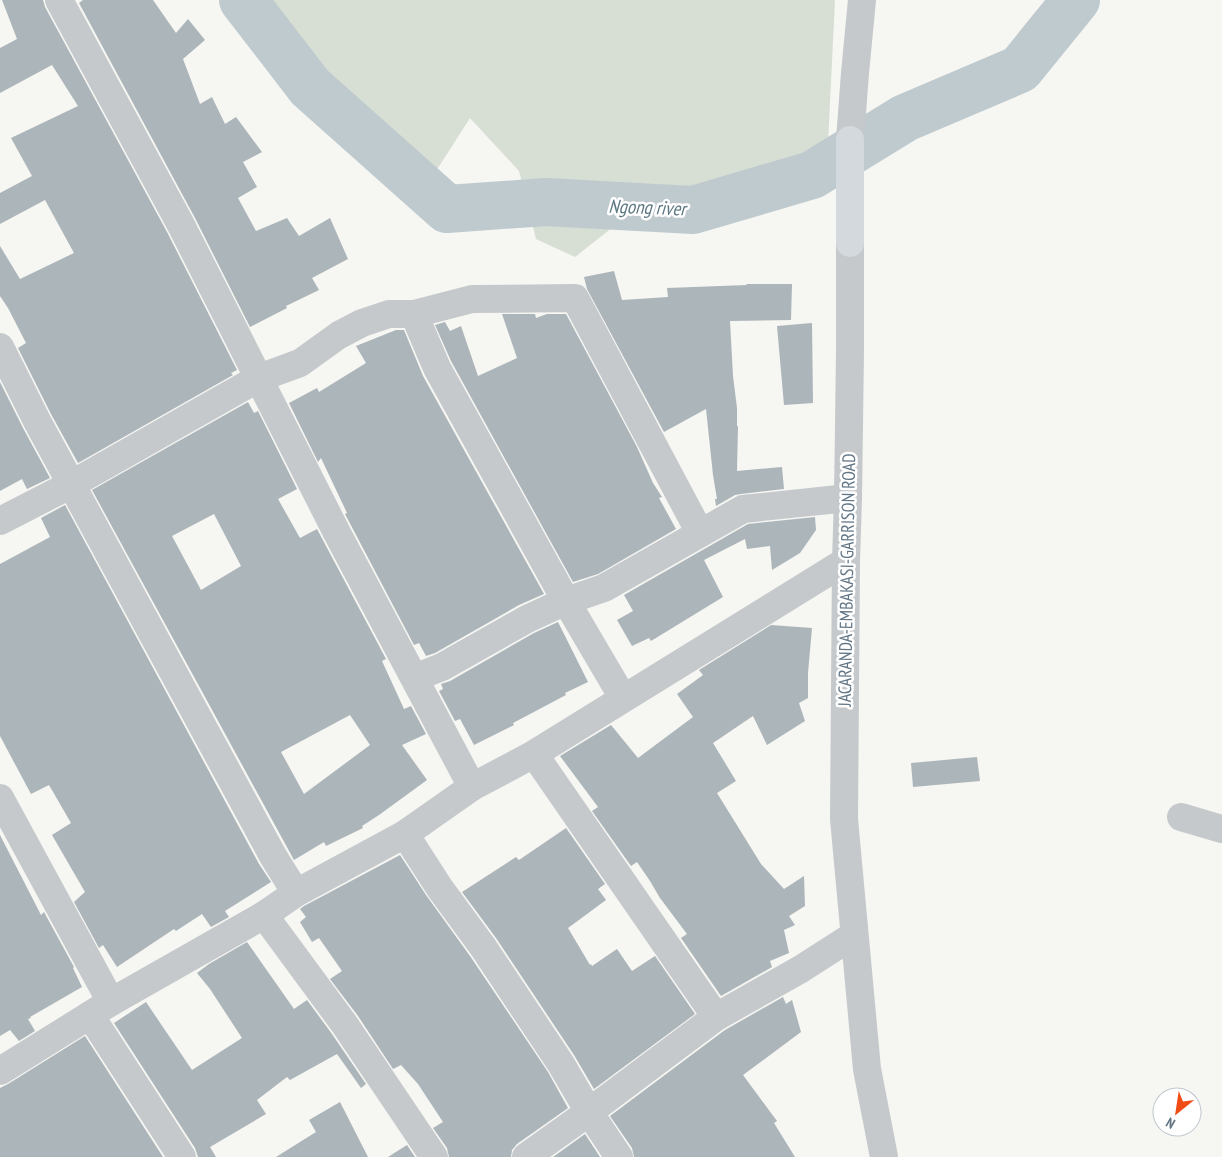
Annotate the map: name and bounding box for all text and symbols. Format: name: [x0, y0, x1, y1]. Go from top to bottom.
water label: Ngong river: [608, 194, 689, 220]
street label: JACARANDA-EMBAKASI-GARRISON ROAD: [833, 453, 860, 708]
north arrow: [1152, 1087, 1202, 1137]
text: N: [1163, 1114, 1178, 1133]

